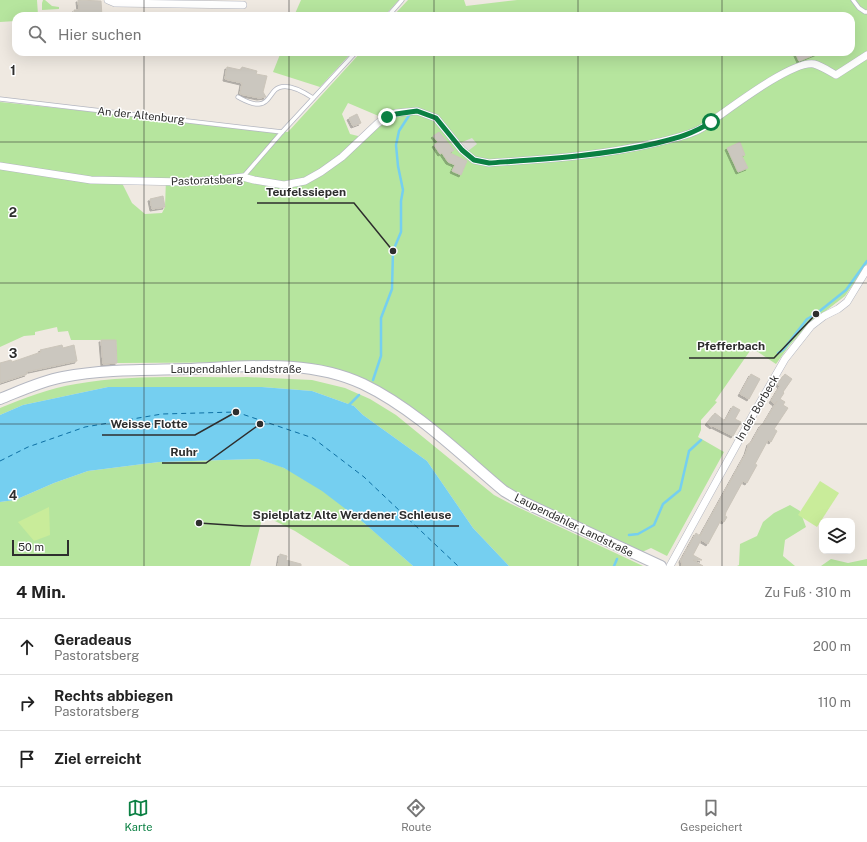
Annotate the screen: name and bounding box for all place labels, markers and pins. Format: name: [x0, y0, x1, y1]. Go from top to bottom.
callout: Teufelssiepen: [257, 179, 354, 203]
callout: Pfefferbach: [689, 334, 774, 358]
callout: Weisse Flotte: [102, 411, 195, 435]
callout: Ruhr: [162, 439, 206, 463]
callout: Spielplatz Alte Werdener Schleuse: [244, 502, 459, 526]

